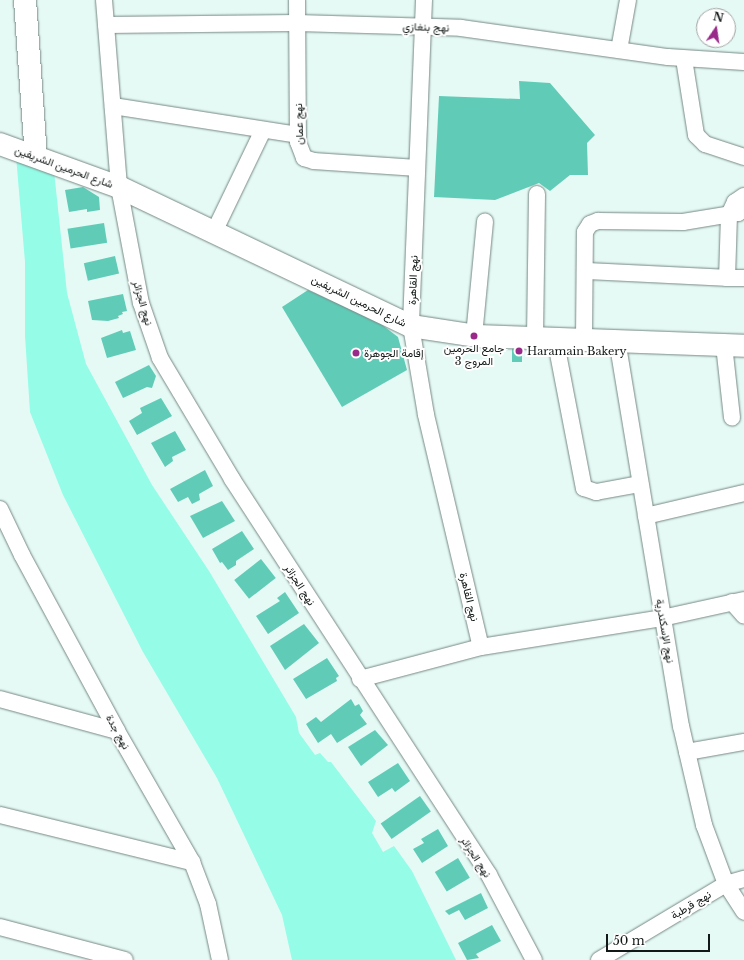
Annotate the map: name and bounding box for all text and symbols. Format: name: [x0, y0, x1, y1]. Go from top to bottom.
north arrow: [696, 8, 736, 48]
text: N: [712, 9, 725, 25]
street label: نهج بنغازي: [402, 20, 450, 34]
street label: نهج عمان: [292, 103, 306, 145]
street label: شارع الحرمين الشريفين: [13, 143, 115, 191]
street label: نهج القاهرة: [406, 255, 420, 305]
street label: شارع الحرمين الشريفين: [310, 272, 408, 330]
street label: نهج الجزائر: [130, 279, 156, 327]
marker: جامع الحرمين المروج 3: [469, 331, 479, 341]
place label: جامع الحرمين المروج 3: [444, 342, 504, 368]
place label: Haramain Bakery: [527, 344, 626, 358]
place label: إقامة الجوهرة: [364, 346, 423, 360]
marker: Haramain Bakery: [514, 346, 524, 356]
marker: إقامة الجوهرة: [351, 348, 361, 358]
street label: نهج الجزائر: [282, 562, 318, 608]
street label: نهج القاهرة: [457, 571, 481, 623]
street label: نهج الإسكندرية: [653, 598, 677, 664]
street label: نهج جدة: [103, 712, 133, 752]
street label: نهج الجزائر: [458, 834, 494, 880]
street label: نهج قرطبة: [669, 888, 713, 922]
scale bar: [608, 926, 712, 952]
text: 50 m: [613, 933, 645, 948]

